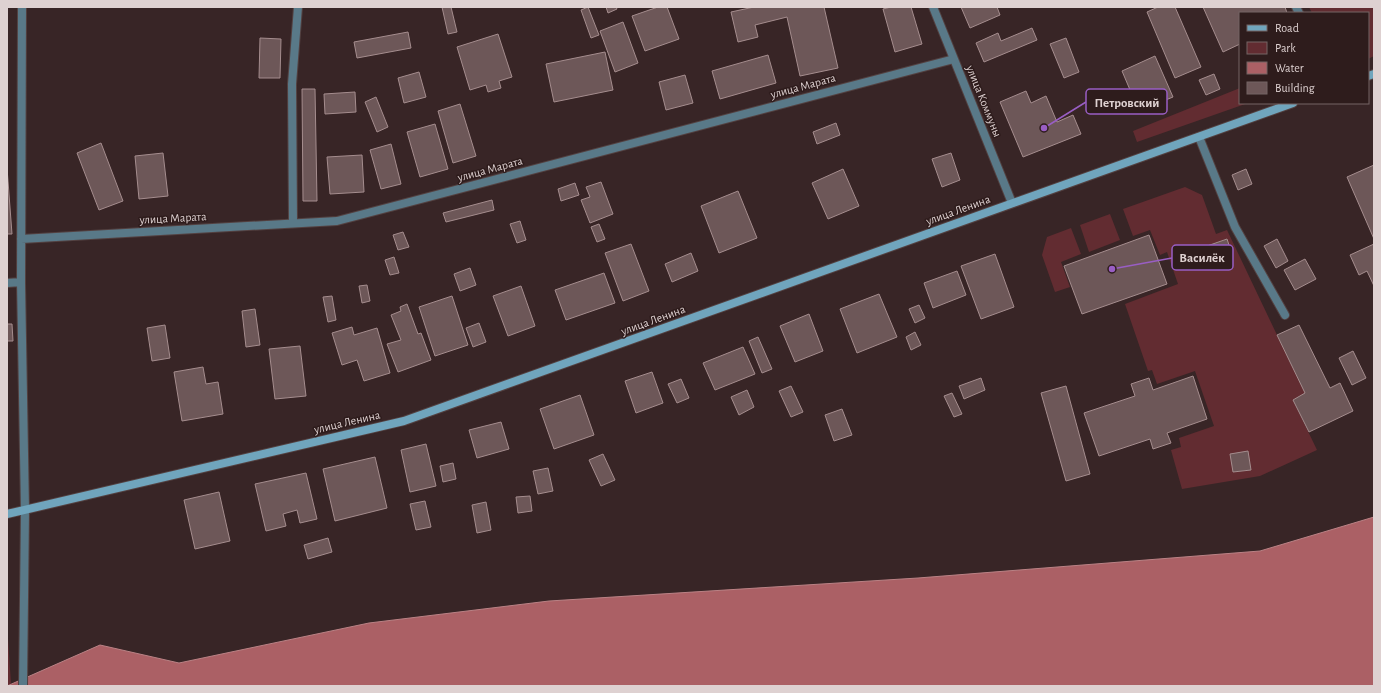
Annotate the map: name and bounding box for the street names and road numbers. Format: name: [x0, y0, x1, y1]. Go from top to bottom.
street label: улица Коммуны: [963, 62, 1004, 139]
street label: улица Марата: [768, 71, 838, 102]
street label: улица Марата: [455, 154, 525, 185]
street label: улица Ленина: [923, 193, 993, 228]
street label: улица Марата: [138, 210, 207, 227]
street label: улица Ленина: [618, 303, 688, 338]
street label: улица Ленина: [312, 408, 382, 437]

